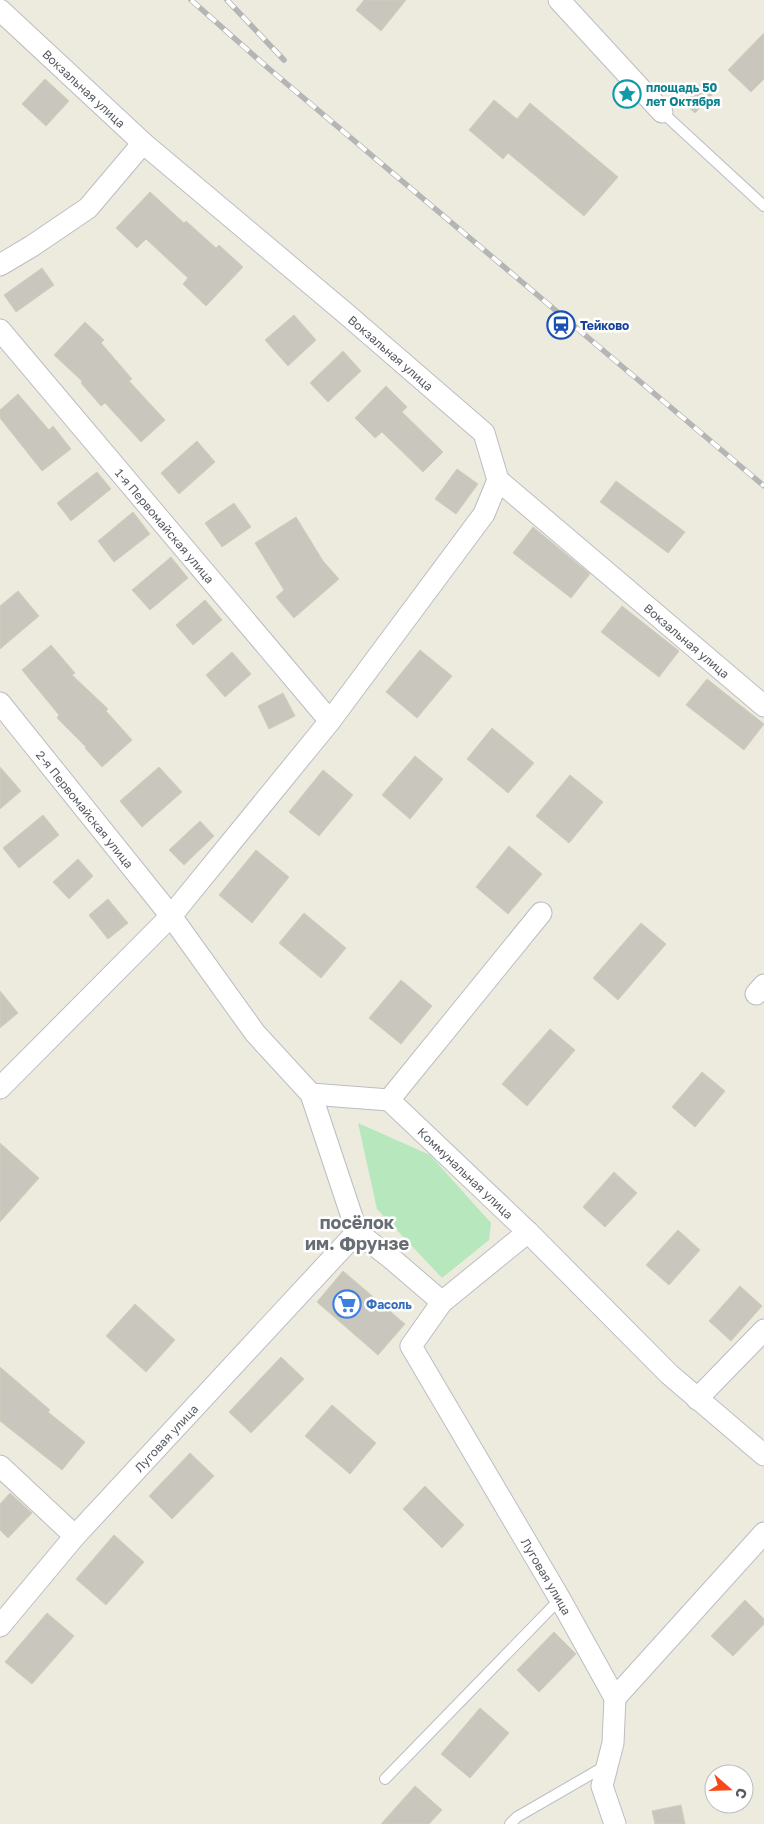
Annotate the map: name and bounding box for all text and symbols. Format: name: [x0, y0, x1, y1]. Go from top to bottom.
street label: Вокзальная улица: [40, 46, 129, 130]
place icon: площадь 50 лет Октября: [612, 79, 642, 109]
place label: площадь 50 лет Октября: [646, 80, 720, 109]
station icon: Тейково: [546, 310, 576, 340]
street label: Вокзальная улица: [345, 312, 437, 393]
place label: Тейково: [580, 318, 629, 333]
street label: 1-я Первомайская улица: [112, 465, 218, 586]
street label: Вокзальная улица: [641, 600, 733, 681]
street label: 2-я Первомайская улица: [33, 747, 137, 871]
street label: Коммунальная улица: [415, 1124, 517, 1222]
district label: посёлок им. Фрунзе: [305, 1211, 409, 1254]
supermarket icon: Фасоль: [332, 1289, 362, 1319]
place label: Фасоль: [366, 1297, 412, 1312]
street label: Луговая улица: [131, 1401, 201, 1475]
street label: Луговая улица: [518, 1535, 575, 1617]
north arrow: [704, 1764, 754, 1814]
text: С: [732, 1786, 751, 1801]

